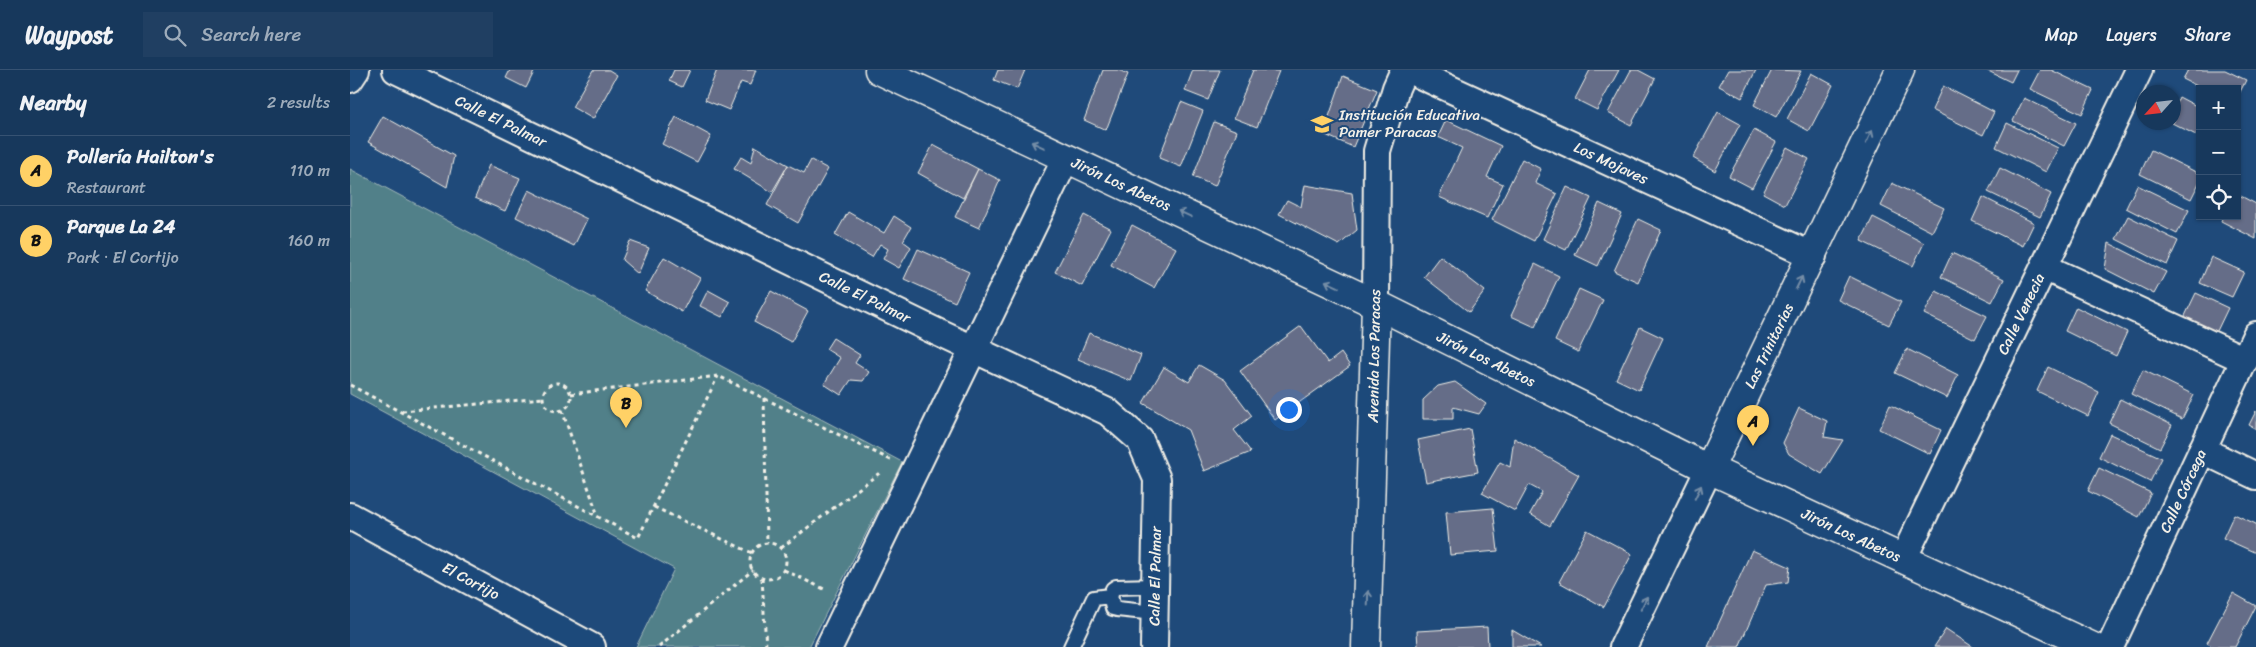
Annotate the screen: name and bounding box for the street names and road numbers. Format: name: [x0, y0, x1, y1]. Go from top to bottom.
street label: Calle El Palmar: [451, 87, 552, 155]
street label: Los Mojaves: [1569, 134, 1653, 192]
street label: Jirón Los Abetos: [1066, 149, 1176, 219]
street label: Calle El Palmar: [815, 263, 916, 331]
street label: Calle Venecia: [1990, 268, 2052, 359]
street label: Avenida Los Paracas: [1360, 289, 1388, 424]
street label: Las Trinitarias: [1737, 298, 1801, 393]
street label: Jirón Los Abetos: [1431, 323, 1541, 395]
street label: Calle Córcega: [2152, 444, 2214, 537]
street label: Jirón Los Abetos: [1796, 500, 1906, 570]
street label: Calle El Palmar: [1141, 525, 1169, 626]
street label: El Cortijo: [437, 555, 505, 607]

